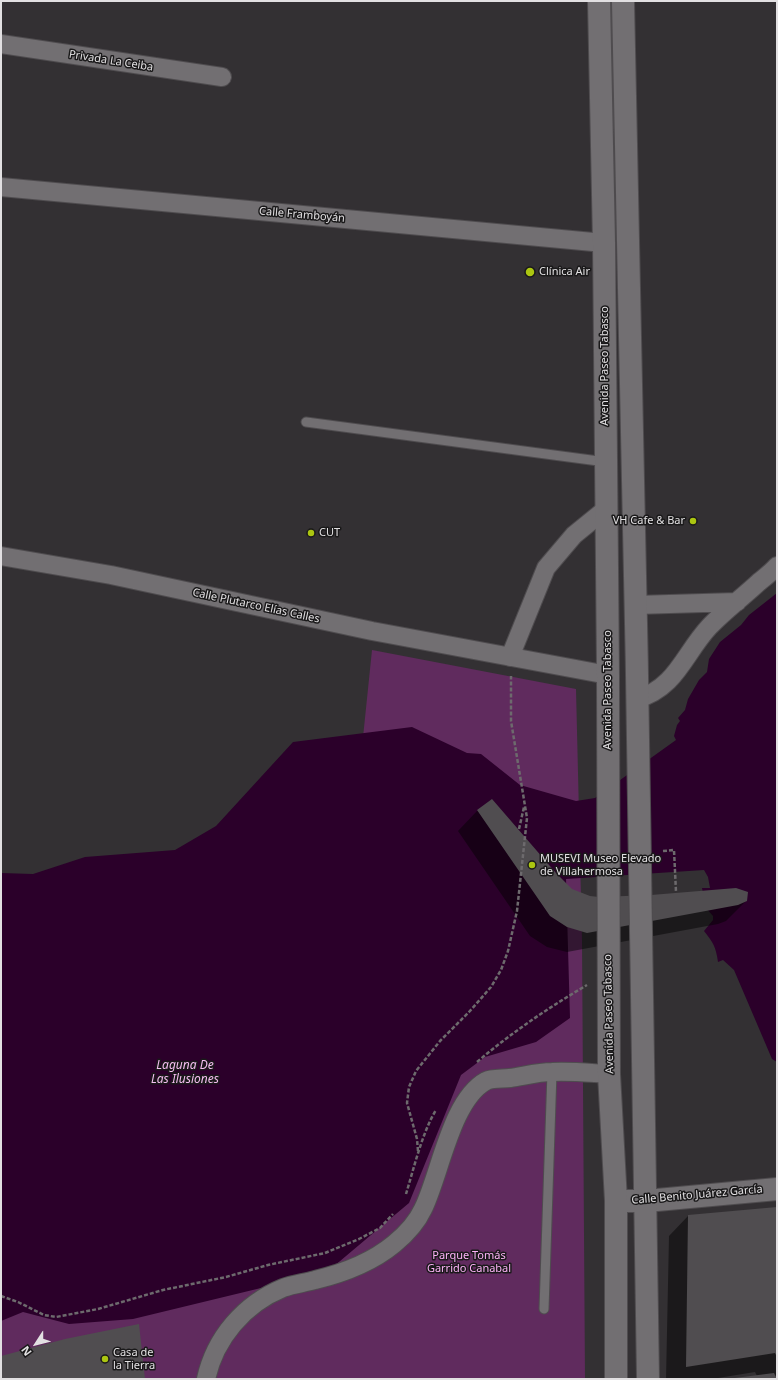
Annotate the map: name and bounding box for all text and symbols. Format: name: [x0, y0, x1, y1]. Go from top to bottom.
street label: Privada La Ceiba: [68, 48, 154, 74]
street label: Calle Framboyán: [259, 205, 345, 225]
place label: Clínica Air: [539, 265, 590, 279]
marker: Clínica Air: [524, 266, 536, 278]
street label: Avenida Paseo Tabasco: [598, 306, 612, 426]
place label: VH Cafe & Bar: [613, 514, 685, 528]
marker: VH Cafe & Bar: [688, 516, 698, 526]
place label: CUT: [319, 526, 340, 540]
marker: CUT: [306, 528, 316, 538]
street label: Calle Plutarco Elías Calles: [191, 586, 321, 626]
street label: Avenida Paseo Tabasco: [601, 630, 615, 750]
place label: MUSEVI Museo Elevado de Villahermosa: [540, 852, 661, 878]
marker: MUSEVI Museo Elevado de Villahermosa: [527, 860, 537, 870]
street label: Avenida Paseo Tabasco: [601, 954, 617, 1074]
water label: Laguna De Las Ilusiones: [151, 1059, 219, 1087]
street label: Calle Benito Juárez García: [631, 1183, 763, 1207]
park label: Parque Tomás Garrido Canabal: [427, 1249, 511, 1275]
north arrow: [16, 1324, 56, 1364]
text: N: [17, 1343, 35, 1359]
place label: Casa de la Tierra: [113, 1346, 155, 1372]
marker: Casa de la Tierra: [100, 1354, 110, 1364]

